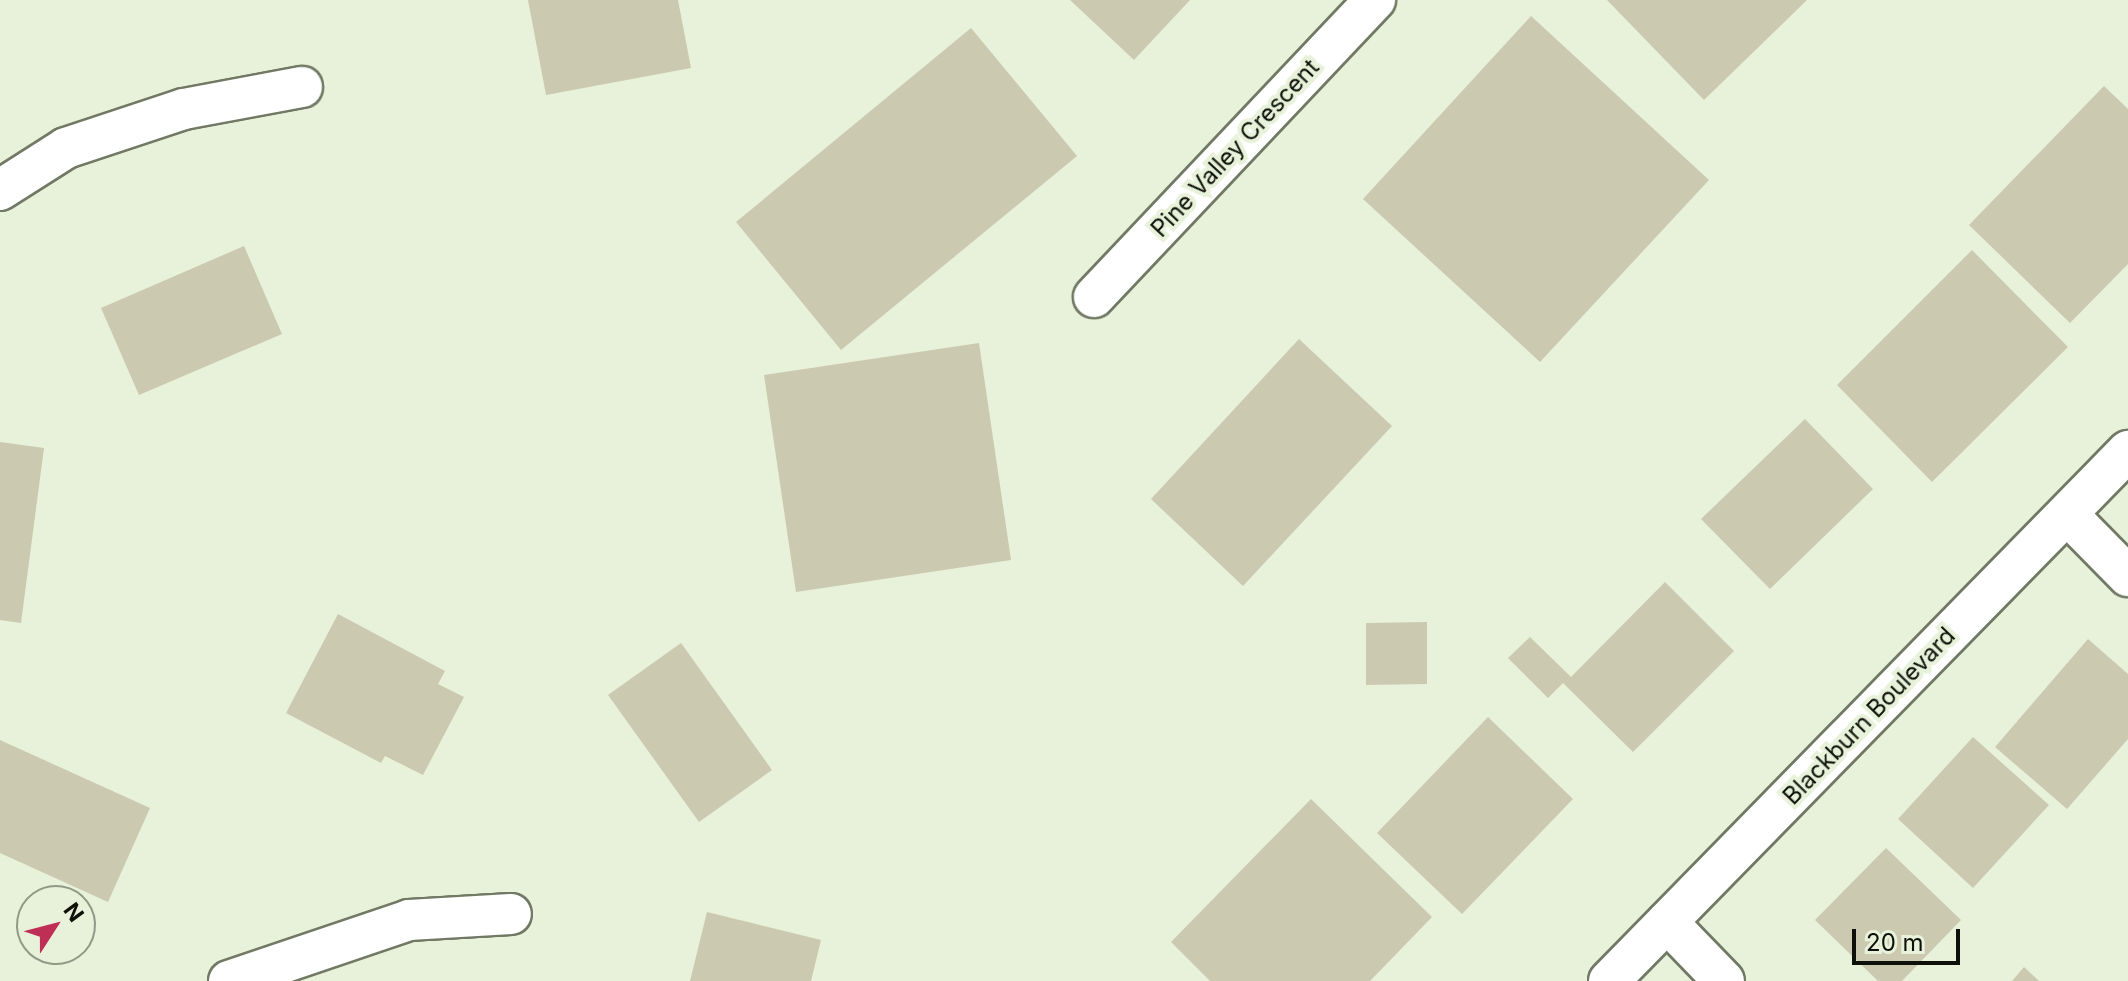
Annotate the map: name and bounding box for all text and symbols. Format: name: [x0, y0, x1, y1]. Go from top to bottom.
street label: Pine Valley Crescent: [1145, 53, 1325, 243]
street label: Blackburn Boulevard: [1777, 622, 1961, 810]
north arrow: [16, 885, 96, 965]
text: N: [58, 898, 89, 926]
scale bar: [1856, 913, 1964, 963]
text: 20 m: [1866, 928, 1924, 957]

